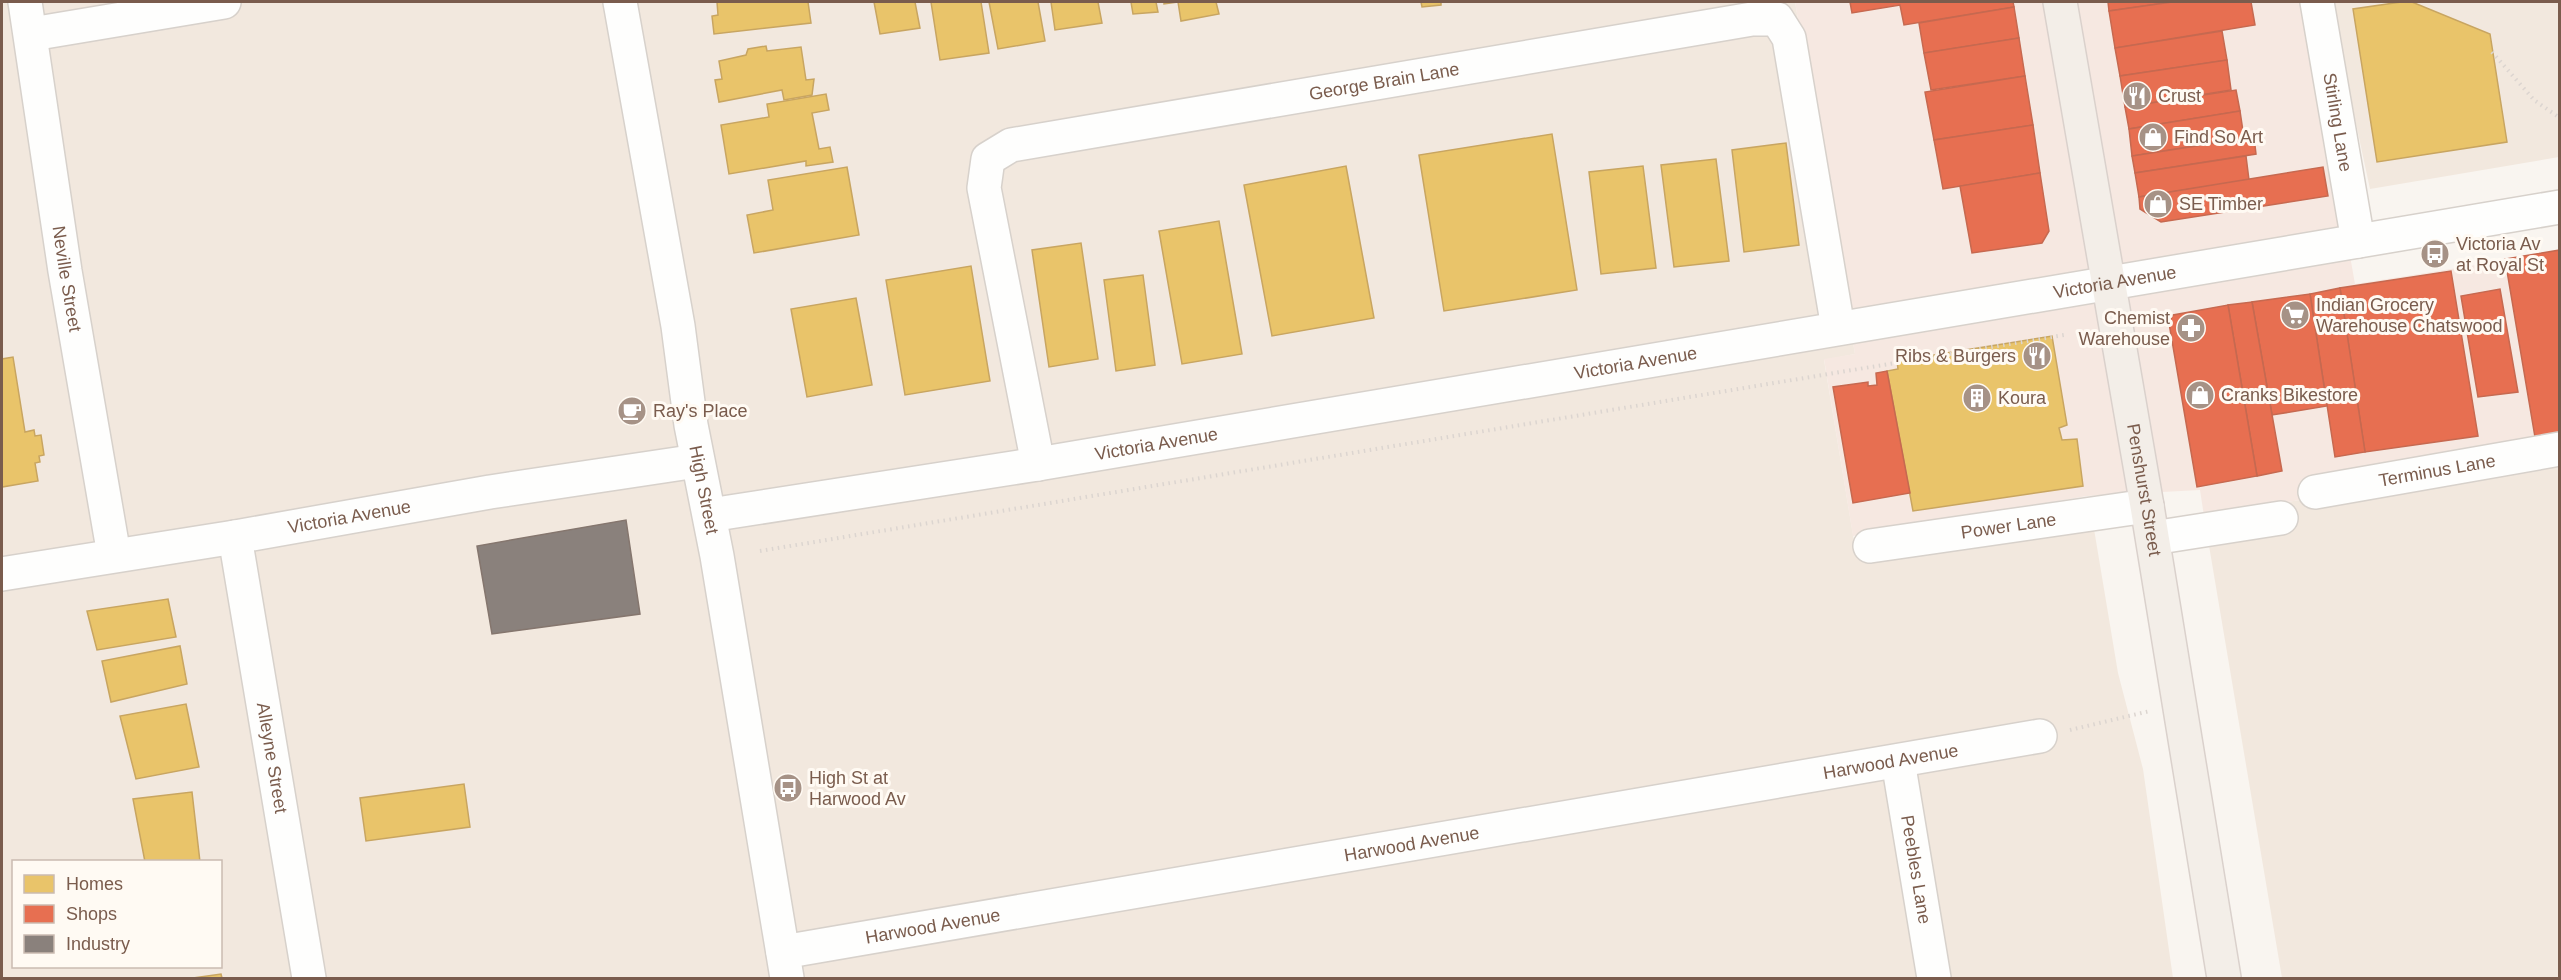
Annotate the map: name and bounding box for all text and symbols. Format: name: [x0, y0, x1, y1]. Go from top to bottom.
street label: George Brain Lane: [1308, 59, 1461, 104]
street label: Stirling Lane: [2319, 71, 2356, 173]
restaurant icon: Crust: [2121, 80, 2153, 112]
place label: Crust: [2158, 86, 2201, 106]
shop icon: Find So Art: [2137, 121, 2169, 153]
place label: Find So Art: [2174, 127, 2263, 147]
shop icon: SE Timber: [2142, 188, 2174, 220]
place label: SE Timber: [2179, 194, 2263, 214]
street label: Neville Street: [48, 225, 85, 333]
place label: Victoria Av at Royal St: [2456, 234, 2544, 275]
bus stop icon: Victoria Av at Royal St: [2419, 238, 2451, 270]
street label: Victoria Avenue: [2052, 262, 2178, 302]
place label: Indian Grocery Warehouse Chatswood: [2316, 295, 2502, 336]
supermarket icon: Indian Grocery Warehouse Chatswood: [2279, 299, 2311, 331]
place label: Chemist Warehouse: [2079, 308, 2170, 349]
pharmacy icon: Chemist Warehouse: [2175, 312, 2207, 344]
restaurant icon: Ribs & Burgers: [2021, 340, 2053, 372]
street label: Victoria Avenue: [1573, 343, 1699, 383]
place label: Ribs & Burgers: [1895, 346, 2016, 366]
shop icon: Cranks Bikestore: [2184, 379, 2216, 411]
building icon: Koura: [1961, 382, 1993, 414]
place label: Cranks Bikestore: [2221, 385, 2358, 405]
place label: Koura: [1998, 388, 2047, 408]
cafe icon: Ray's Place: [616, 395, 648, 427]
place label: Ray's Place: [653, 401, 747, 421]
street label: Penshurst Street: [2123, 422, 2165, 558]
street label: Victoria Avenue: [1093, 424, 1219, 464]
street label: High Street: [685, 444, 722, 536]
street label: Terminus Lane: [2377, 451, 2497, 491]
street label: Victoria Avenue: [286, 496, 412, 537]
street label: Power Lane: [1960, 509, 2058, 543]
street label: Alleyne Street: [253, 701, 291, 815]
street label: Harwood Avenue: [1822, 740, 1960, 783]
place label: High St at Harwood Av: [809, 768, 906, 809]
bus stop icon: High St at Harwood Av: [772, 772, 804, 804]
street label: Peebles Lane: [1897, 814, 1935, 925]
street label: Harwood Avenue: [1343, 823, 1481, 865]
legend: [12, 860, 222, 968]
text: Homes: [66, 874, 123, 894]
text: Shops: [66, 904, 117, 924]
street label: Harwood Avenue: [864, 905, 1002, 948]
text: Industry: [66, 934, 130, 954]

